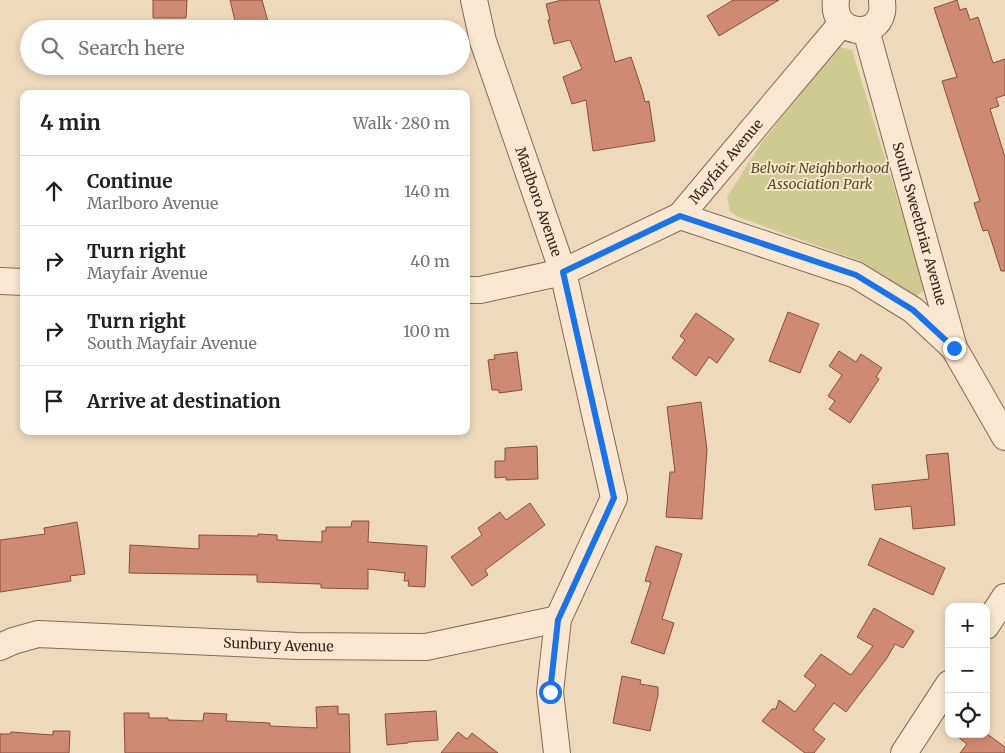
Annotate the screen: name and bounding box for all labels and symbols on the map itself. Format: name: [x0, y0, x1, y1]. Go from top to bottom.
street label: Mayfair Avenue: [685, 115, 767, 208]
street label: South Sweetbriar Avenue: [888, 140, 951, 307]
street label: Marlboro Avenue: [511, 144, 566, 259]
park label: Belvoir Neighborhood Association Park: [751, 159, 889, 193]
route end: [943, 337, 966, 360]
street label: Sunbury Avenue: [223, 634, 334, 655]
route start: [539, 681, 562, 704]

